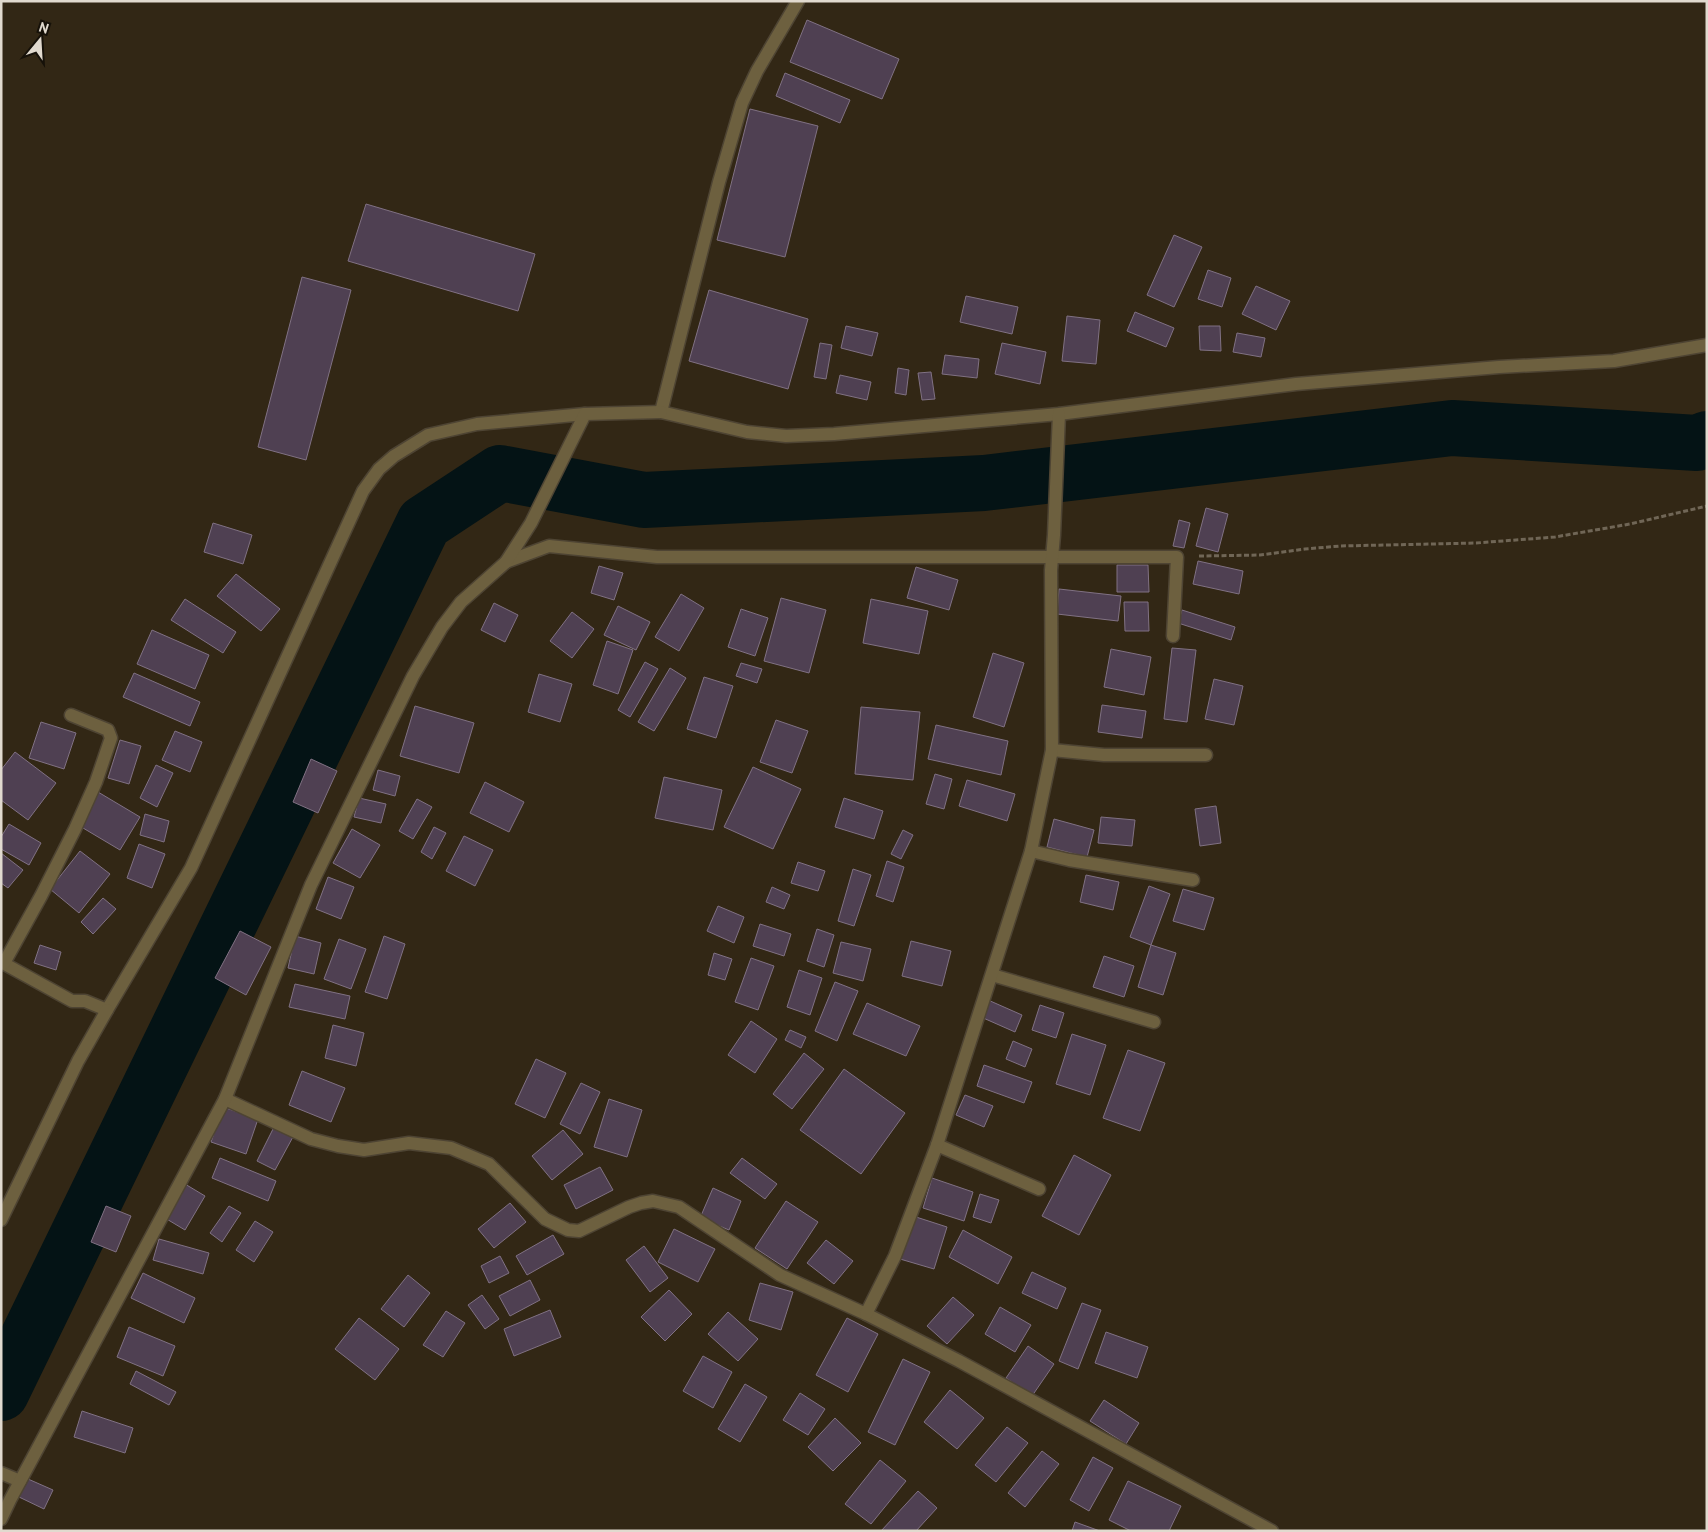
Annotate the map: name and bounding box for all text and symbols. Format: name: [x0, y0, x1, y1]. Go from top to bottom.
north arrow: [15, 15, 65, 65]
text: N: [37, 18, 51, 38]

